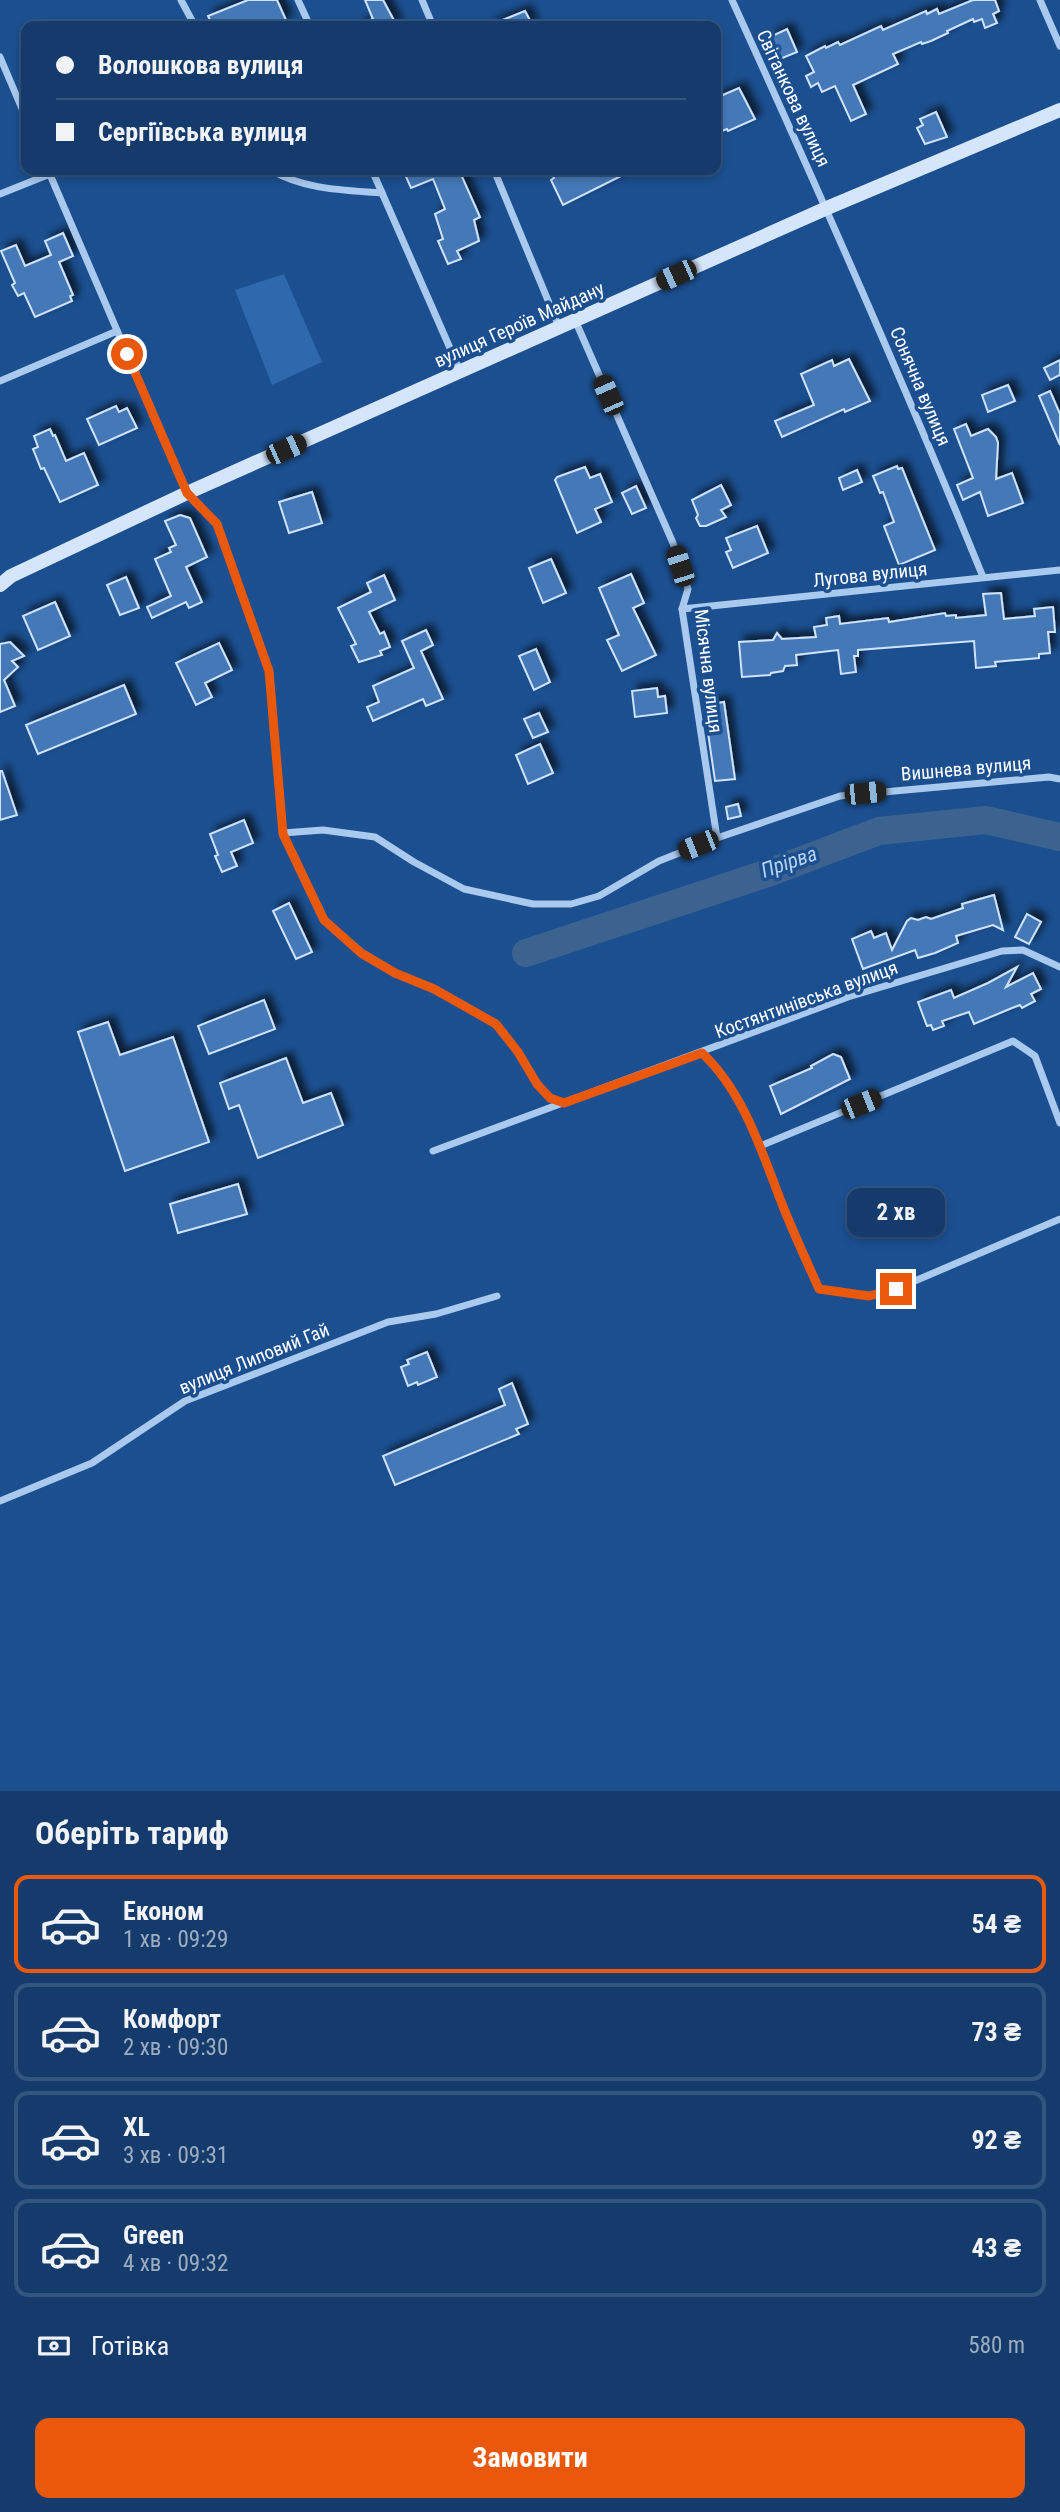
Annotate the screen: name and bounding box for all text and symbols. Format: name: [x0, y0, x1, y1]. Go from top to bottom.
street label: Світанкова вулиця: [752, 26, 835, 170]
text: Волошкова вулиця: [98, 50, 304, 80]
text: Сергіївська вулиця: [98, 117, 307, 147]
car: [653, 257, 700, 293]
street label: вулиця Героїв Майдану: [431, 277, 608, 372]
street label: Сонячна вулиця: [885, 323, 956, 449]
route start: [111, 338, 143, 370]
car: [590, 372, 627, 418]
car: [263, 431, 310, 467]
car: [664, 543, 697, 589]
street label: Лугова вулиця: [812, 557, 928, 592]
street label: Місячна вулиця: [690, 608, 728, 734]
street label: Вишнева вулиця: [900, 751, 1032, 786]
car: [844, 780, 887, 806]
car: [675, 827, 722, 863]
water label: Прірва: [758, 841, 820, 883]
street label: Костянтинівська вулиця: [712, 956, 901, 1043]
car: [838, 1086, 885, 1122]
callout: 2 хв: [847, 1188, 945, 1236]
text: 2 хв: [877, 1199, 915, 1226]
route end: [880, 1273, 912, 1305]
street label: вулиця Липовий Гай: [176, 1318, 333, 1399]
text: Оберіть тариф: [35, 1814, 229, 1852]
icon: car: [39, 1893, 102, 1956]
text: Економ: [123, 1896, 204, 1926]
text: 54 ₴: [971, 1909, 1021, 1939]
text: 1 хв · 09:29: [123, 1926, 228, 1953]
icon: car: [39, 2001, 102, 2064]
text: Комфорт: [123, 2004, 221, 2034]
text: 73 ₴: [971, 2017, 1021, 2047]
text: 2 хв · 09:30: [123, 2034, 228, 2061]
icon: car: [39, 2109, 102, 2172]
text: XL: [123, 2112, 150, 2142]
text: 92 ₴: [971, 2125, 1021, 2155]
text: 3 хв · 09:31: [123, 2142, 228, 2169]
icon: car: [39, 2217, 102, 2280]
text: Green: [123, 2220, 184, 2250]
text: 43 ₴: [971, 2233, 1021, 2263]
text: 4 хв · 09:32: [123, 2250, 228, 2277]
icon: cash: [35, 2327, 73, 2365]
text: Готівка: [91, 2331, 169, 2361]
text: 580 m: [968, 2332, 1025, 2359]
button: Замовити: [35, 2418, 1025, 2498]

